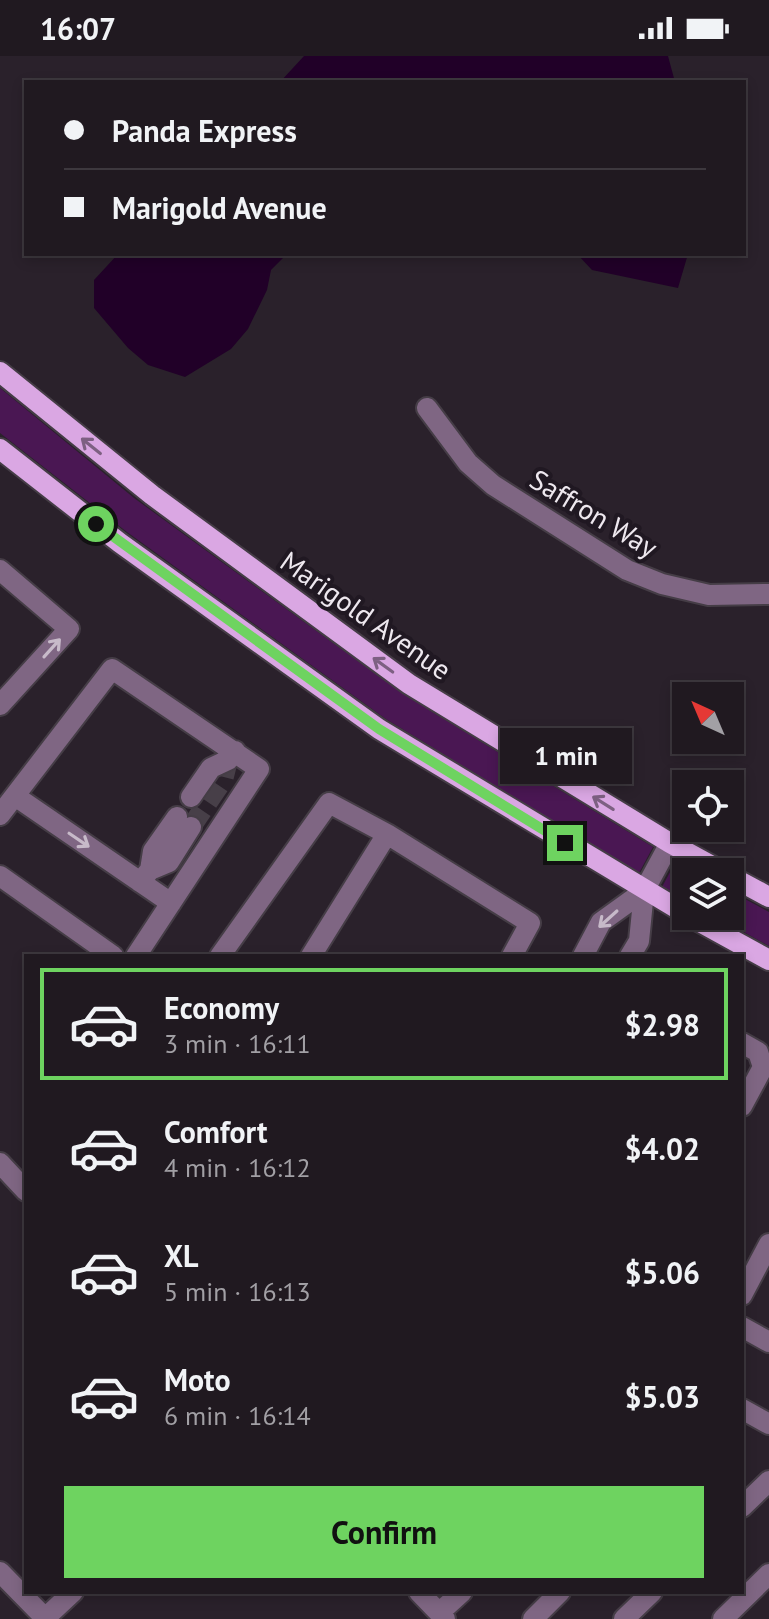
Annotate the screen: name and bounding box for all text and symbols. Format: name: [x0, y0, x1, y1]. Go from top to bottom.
text: 16:07: [40, 9, 116, 48]
text: Panda Express: [112, 111, 297, 150]
text: Marigold Avenue: [112, 188, 327, 227]
one-way arrow: [81, 437, 102, 455]
street label: Saffron Way: [523, 460, 665, 566]
route start: [78, 506, 114, 542]
street label: Marigold Avenue: [273, 542, 459, 688]
one-way arrow: [43, 638, 61, 658]
one-way arrow: [373, 656, 395, 673]
north arrow: [672, 682, 744, 754]
map controls: [672, 682, 744, 930]
callout: 1 min: [499, 727, 631, 783]
text: 1 min: [534, 739, 598, 772]
button: locate: [672, 770, 744, 842]
one-way arrow: [593, 794, 615, 811]
route end: [547, 825, 583, 861]
one-way arrow: [67, 832, 90, 848]
button: layers: [672, 858, 744, 930]
one-way arrow: [598, 909, 619, 928]
icon: car: [68, 988, 140, 1060]
text: Economy: [164, 988, 279, 1027]
text: $2.98: [625, 1005, 700, 1044]
text: 3 min · 16:11: [164, 1027, 311, 1060]
icon: car: [68, 1112, 140, 1184]
text: Comfort: [164, 1112, 267, 1151]
text: $4.02: [625, 1129, 700, 1168]
text: 4 min · 16:12: [164, 1151, 311, 1184]
icon: car: [68, 1236, 140, 1308]
text: XL: [164, 1236, 198, 1275]
text: $5.06: [625, 1253, 700, 1292]
text: 5 min · 16:13: [164, 1275, 311, 1308]
icon: car: [68, 1360, 140, 1432]
text: Moto: [164, 1360, 231, 1399]
text: $5.03: [625, 1377, 700, 1416]
text: 6 min · 16:14: [164, 1399, 311, 1432]
button: Confirm: [64, 1486, 704, 1578]

